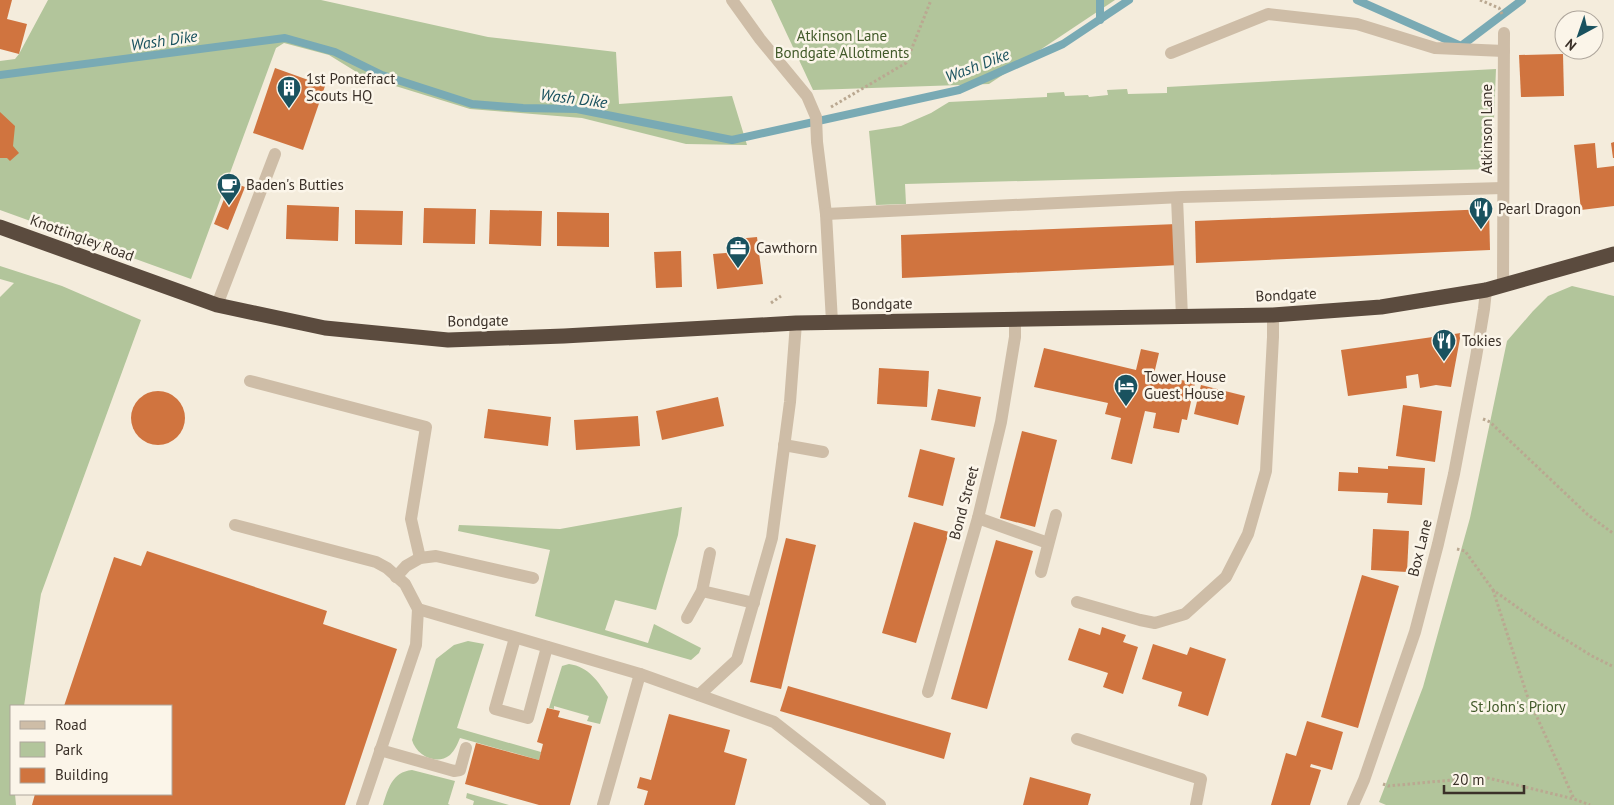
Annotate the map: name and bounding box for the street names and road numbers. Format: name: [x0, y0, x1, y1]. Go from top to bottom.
street label: Atkinson Lane: [1477, 84, 1496, 174]
street label: Knottingley Road: [28, 210, 137, 265]
street label: Bondgate: [1255, 283, 1317, 306]
street label: Bondgate: [851, 293, 913, 314]
street label: Bondgate: [447, 310, 509, 331]
street label: Bond Street: [945, 464, 982, 542]
street label: Box Lane: [1403, 517, 1436, 579]

